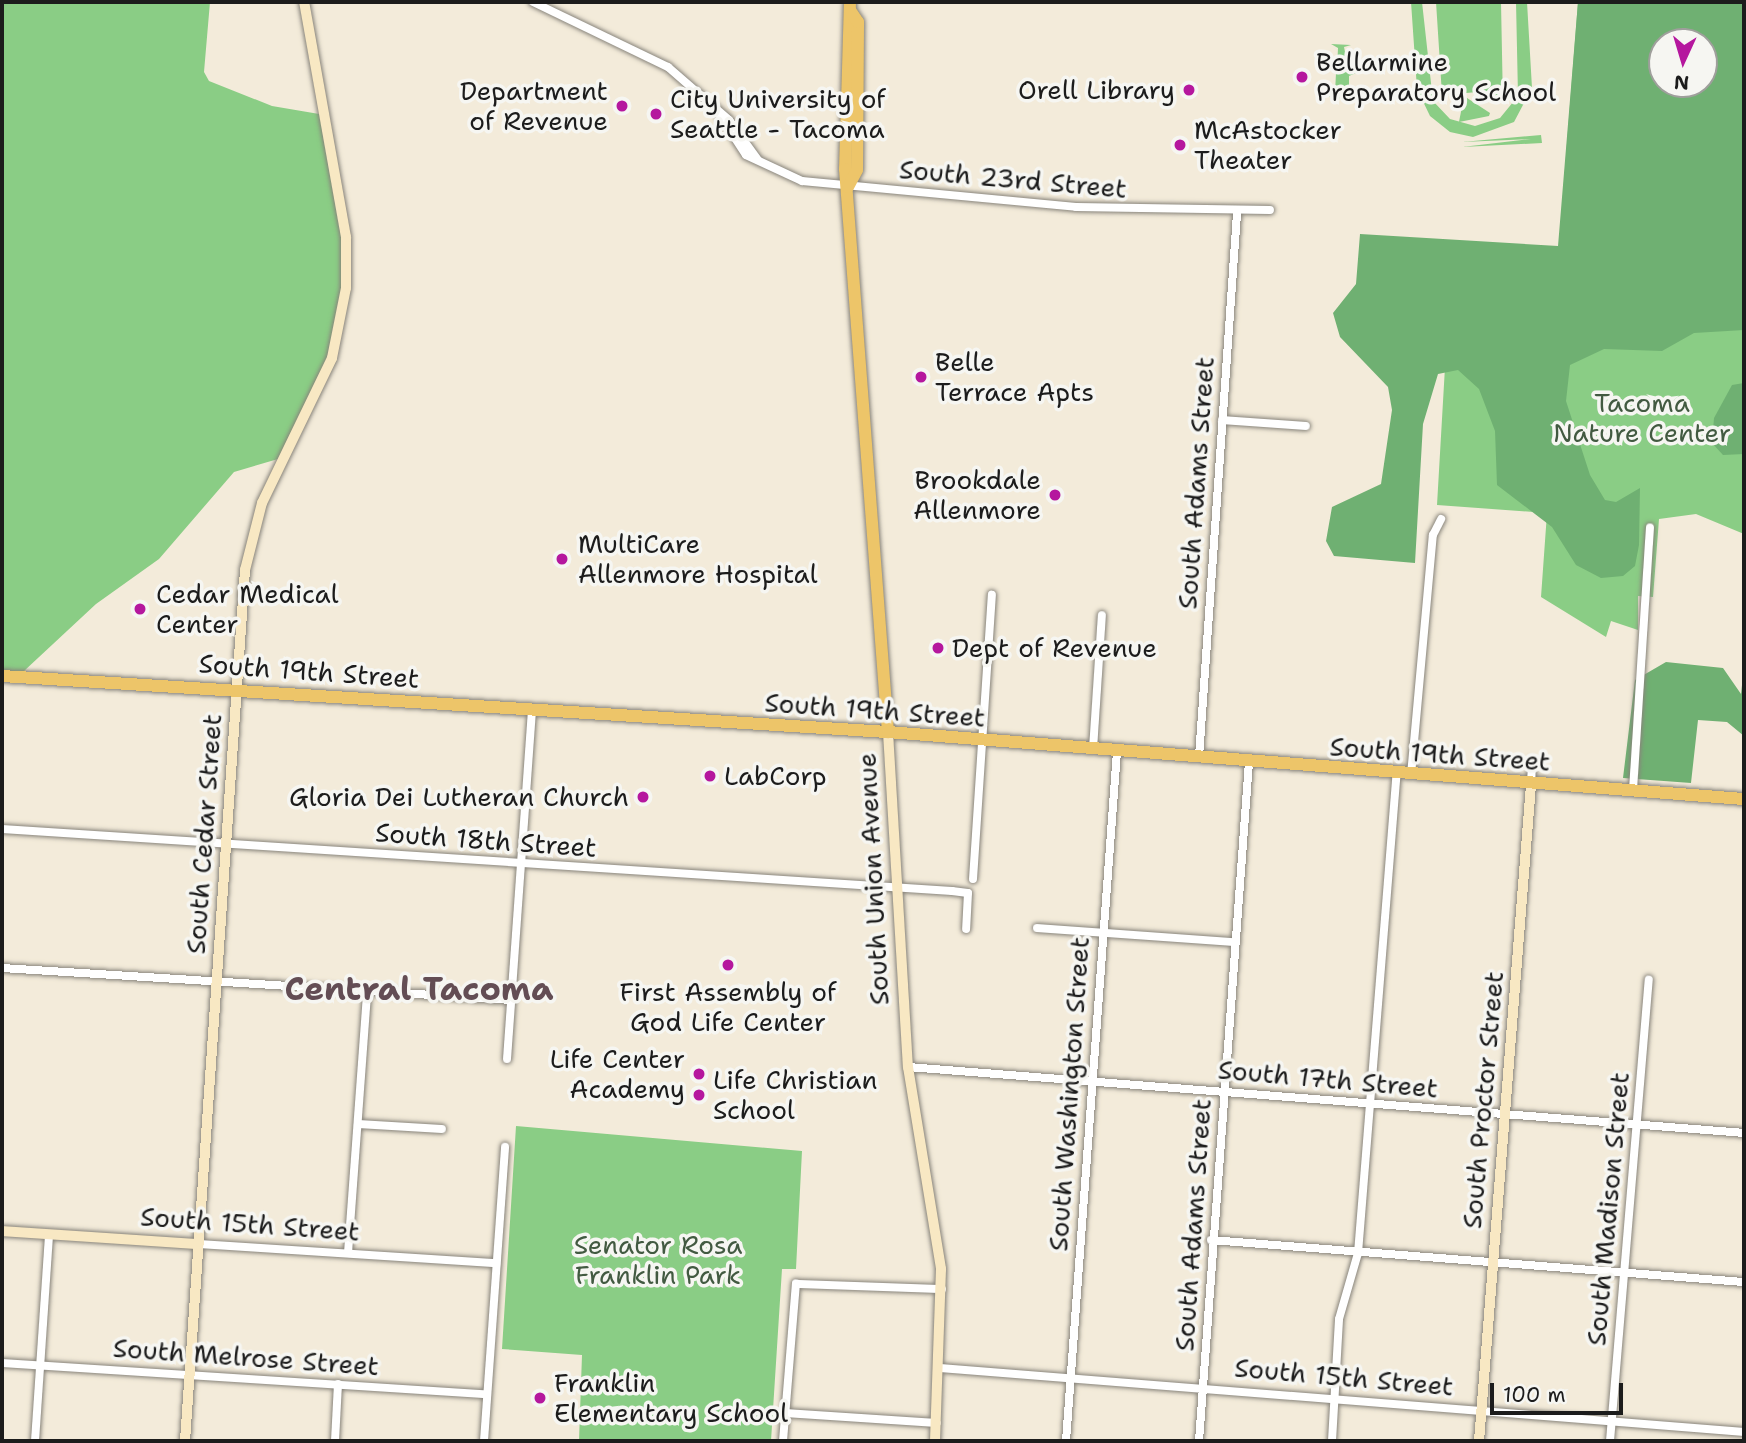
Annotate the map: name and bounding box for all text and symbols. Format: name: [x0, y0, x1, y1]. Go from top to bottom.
north arrow: [1648, 28, 1718, 98]
place label: Bellarmine Preparatory School: [1316, 46, 1556, 108]
marker: Bellarmine Preparatory School: [1294, 69, 1310, 85]
text: N: [1673, 69, 1690, 95]
place label: Orell Library: [1018, 74, 1175, 106]
place label: Department of Revenue: [460, 75, 608, 136]
marker: Orell Library: [1181, 82, 1197, 98]
place label: City University of Seattle - Tacoma: [670, 83, 886, 144]
marker: Department of Revenue: [614, 98, 630, 114]
marker: City University of Seattle - Tacoma: [648, 106, 664, 122]
place label: McAstocker Theater: [1194, 114, 1342, 176]
marker: McAstocker Theater: [1172, 137, 1188, 153]
street label: South 23rd Street: [898, 154, 1128, 204]
place label: Belle Terrace Apts: [935, 346, 1094, 408]
street label: South Adams Street: [1172, 356, 1220, 610]
marker: Belle Terrace Apts: [913, 369, 929, 385]
park label: Tacoma Nature Center: [1553, 387, 1731, 448]
place label: Brookdale Allenmore: [913, 464, 1041, 526]
marker: Brookdale Allenmore: [1047, 487, 1063, 503]
place label: MultiCare Allenmore Hospital: [578, 528, 818, 590]
marker: MultiCare Allenmore Hospital: [552, 549, 572, 569]
place label: Cedar Medical Center: [156, 578, 338, 640]
marker: Cedar Medical Center: [130, 599, 150, 619]
place label: Dept of Revenue: [952, 632, 1157, 664]
marker: Dept of Revenue: [930, 640, 946, 656]
street label: South 19th Street: [198, 648, 420, 694]
street label: South 19th Street: [764, 687, 986, 733]
street label: South Cedar Street: [180, 713, 228, 955]
street label: South 19th Street: [1329, 731, 1551, 777]
street label: South Union Avenue: [851, 752, 895, 1006]
place label: LabCorp: [724, 760, 827, 792]
marker: LabCorp: [702, 768, 718, 784]
place label: Gloria Dei Lutheran Church: [289, 781, 629, 813]
marker: Gloria Dei Lutheran Church: [635, 789, 651, 805]
street label: South 18th Street: [374, 817, 598, 863]
street label: South Washington Street: [1042, 936, 1096, 1252]
marker: First Assembly of God Life Center: [720, 957, 736, 973]
district label: Central Tacoma: [284, 969, 554, 1009]
street label: South Proctor Street: [1456, 970, 1510, 1230]
place label: First Assembly of God Life Center: [620, 976, 836, 1038]
place label: Life Center Academy: [550, 1043, 685, 1104]
street label: South 17th Street: [1217, 1054, 1439, 1104]
place label: Life Christian School: [713, 1064, 877, 1126]
marker: Life Center Academy: [691, 1066, 707, 1082]
street label: South Madison Street: [1581, 1071, 1635, 1347]
marker: Life Christian School: [691, 1087, 707, 1103]
street label: South Adams Street: [1169, 1098, 1217, 1352]
street label: South 15th Street: [139, 1201, 361, 1247]
park label: Senator Rosa Franklin Park: [574, 1229, 742, 1290]
street label: South Melrose Street: [112, 1332, 380, 1382]
street label: South 15th Street: [1233, 1352, 1455, 1402]
place label: Franklin Elementary School: [554, 1367, 788, 1428]
scale bar: [1494, 1370, 1627, 1414]
text: 100 m: [1503, 1381, 1566, 1409]
marker: Franklin Elementary School: [532, 1390, 548, 1406]

